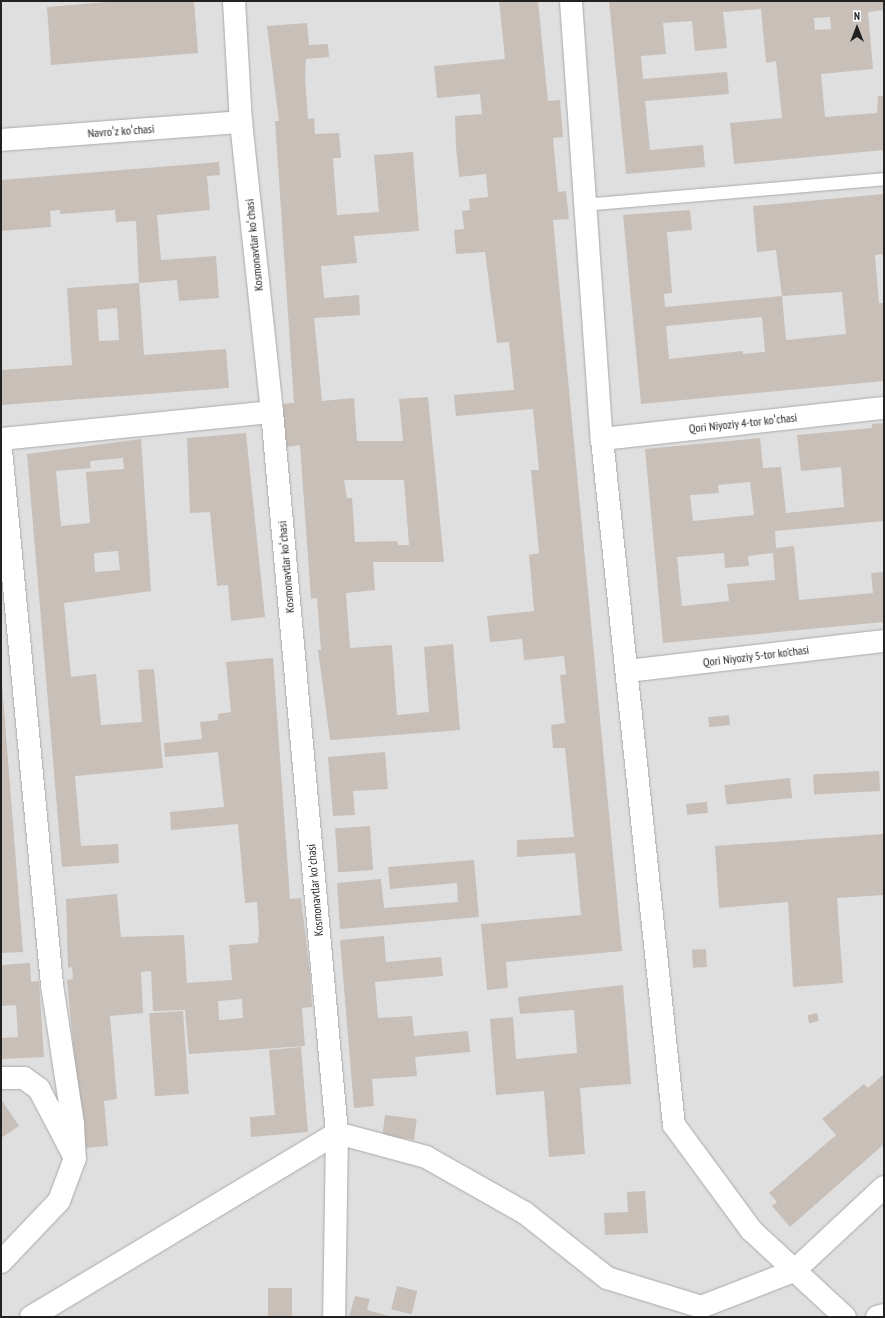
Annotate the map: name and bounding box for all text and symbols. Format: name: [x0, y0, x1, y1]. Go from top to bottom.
north arrow: [837, 8, 877, 48]
text: N: [854, 9, 860, 23]
street label: Navroʻz koʻchasi: [87, 121, 155, 141]
street label: Kosmonavtlar koʻchasi: [242, 198, 266, 292]
street label: Qori Niyoziy 4-tor koʻchasi: [688, 410, 798, 436]
street label: Kosmonavtlar koʻchasi: [275, 520, 297, 614]
street label: Qori Niyoziy 5-tor ko'chasi: [702, 642, 810, 670]
street label: Kosmonavtlar koʻchasi: [304, 843, 326, 937]

